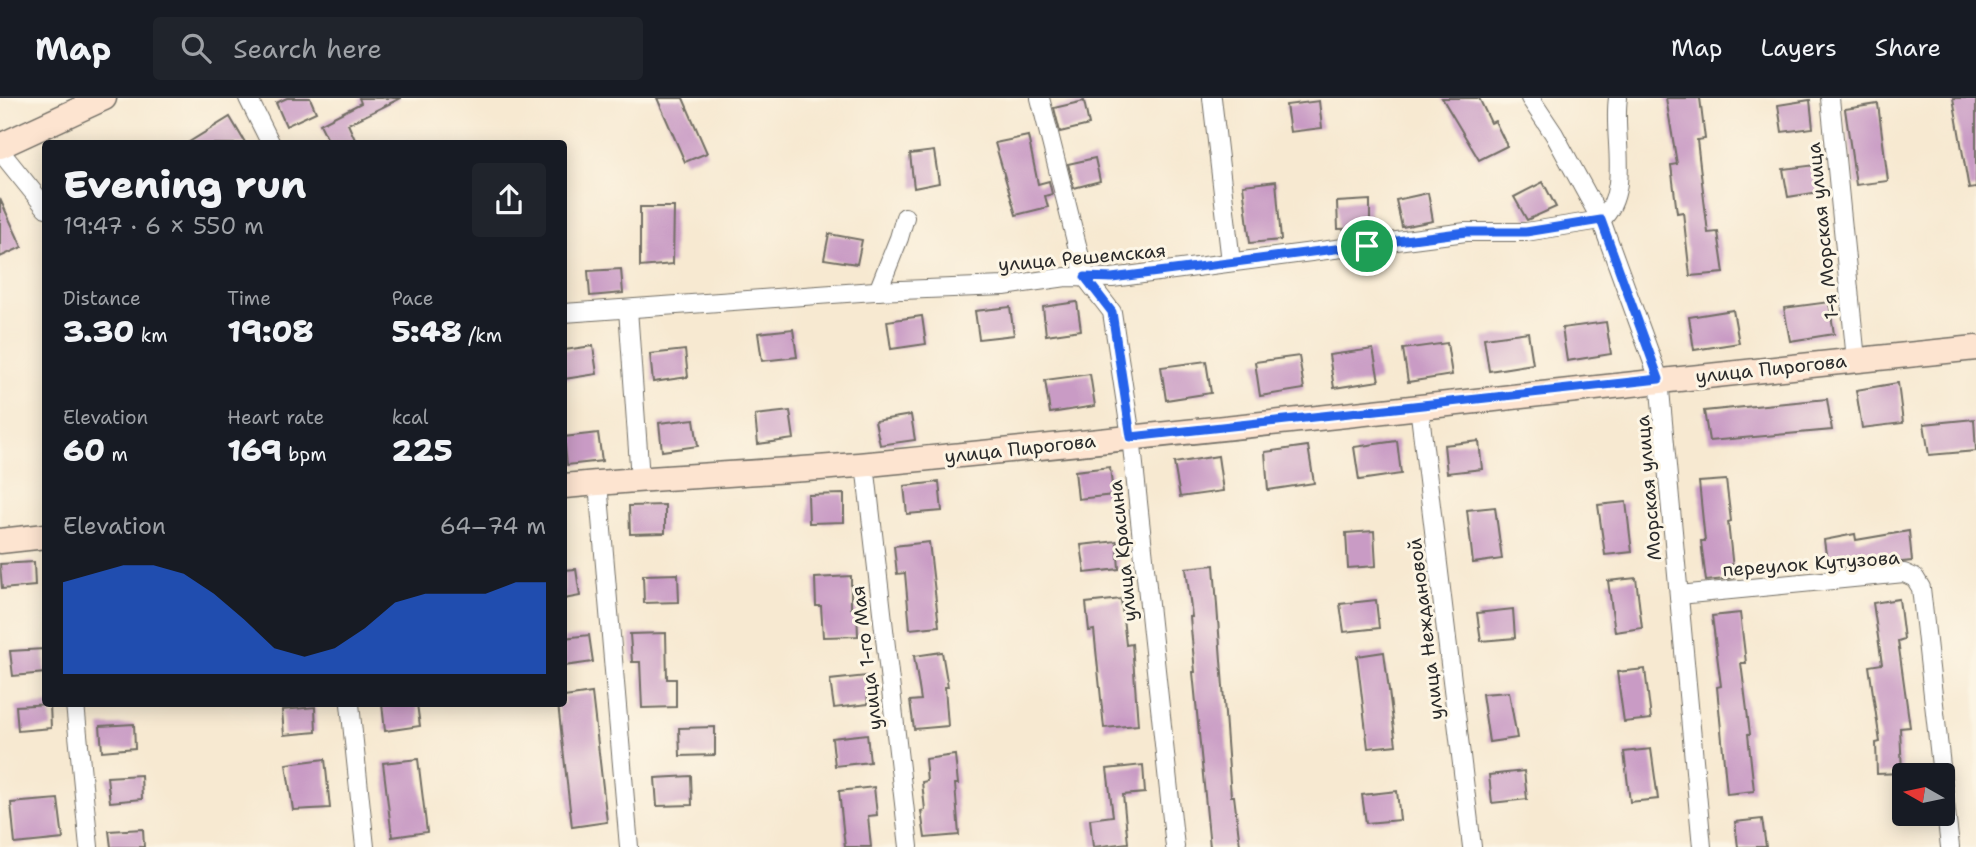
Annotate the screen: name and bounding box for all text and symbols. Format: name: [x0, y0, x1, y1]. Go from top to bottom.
search box: [153, 17, 643, 80]
text: Map: [35, 26, 111, 71]
icon: search: [177, 29, 215, 67]
text: Search here: [233, 31, 382, 66]
text: Map: [1671, 32, 1722, 64]
text: Layers: [1760, 32, 1837, 64]
text: Share: [1875, 32, 1941, 64]
street label: 1-я Морская улица: [1801, 141, 1844, 321]
text: Evening run: [63, 159, 306, 210]
button: share: [472, 163, 546, 237]
text: 19:47 · 6 × 550 m: [63, 211, 264, 241]
pin: [1337, 216, 1397, 276]
icon: arrive: [1348, 227, 1386, 265]
street label: улица Решемская: [997, 238, 1167, 277]
text: Distance: [63, 286, 141, 311]
text: Time: [227, 286, 271, 311]
text: Pace: [392, 286, 433, 311]
text: 3.30: [63, 311, 134, 352]
text: 19:08: [227, 311, 314, 352]
text: 5:48: [392, 311, 462, 352]
text: km: [134, 323, 168, 348]
text: /km: [462, 323, 502, 348]
street label: улица Пирогова: [1694, 348, 1848, 389]
text: Elevation: [63, 405, 148, 430]
text: Heart rate: [227, 405, 324, 430]
text: kcal: [392, 405, 429, 430]
street label: Морская улица: [1630, 414, 1667, 562]
street label: улица Пирогова: [943, 428, 1097, 469]
text: 60: [63, 430, 105, 471]
text: 169: [227, 430, 282, 471]
text: 225: [392, 430, 453, 471]
text: m: [105, 442, 128, 467]
text: bpm: [282, 442, 327, 467]
street label: улица Красина: [1103, 479, 1142, 623]
text: Elevation: [63, 511, 166, 541]
text: 64–74 m: [440, 511, 546, 541]
street label: улица Неждановой: [1402, 537, 1449, 721]
street label: переулок Кутузова: [1722, 545, 1901, 582]
street label: улица 1-го Мая: [845, 584, 888, 732]
north arrow: [1892, 763, 1955, 826]
map controls: [1892, 763, 1955, 826]

